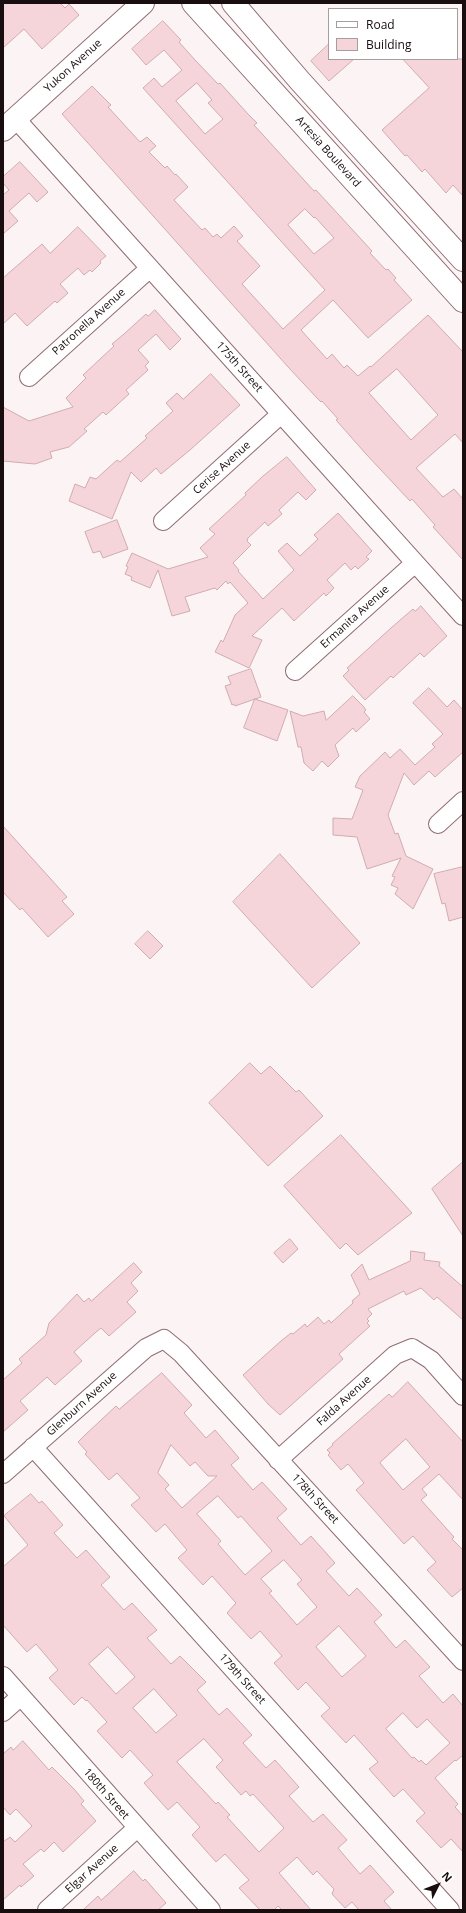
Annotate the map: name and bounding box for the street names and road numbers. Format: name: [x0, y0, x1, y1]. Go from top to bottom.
street label: Yukon Avenue: [41, 37, 105, 95]
street label: Artesia Boulevard: [293, 114, 363, 190]
street label: Patronella Avenue: [50, 286, 128, 358]
street label: 175th Street: [213, 339, 265, 395]
street label: Cerise Avenue: [190, 439, 254, 497]
street label: Ermanita Avenue: [318, 583, 392, 651]
street label: Glenburn Avenue: [44, 1369, 120, 1439]
street label: Falda Avenue: [314, 1373, 374, 1429]
street label: 178th Street: [289, 1471, 341, 1527]
street label: 179th Street: [216, 1651, 268, 1707]
street label: 180th Street: [80, 1766, 132, 1822]
street label: Elgar Avenue: [63, 1842, 121, 1896]

